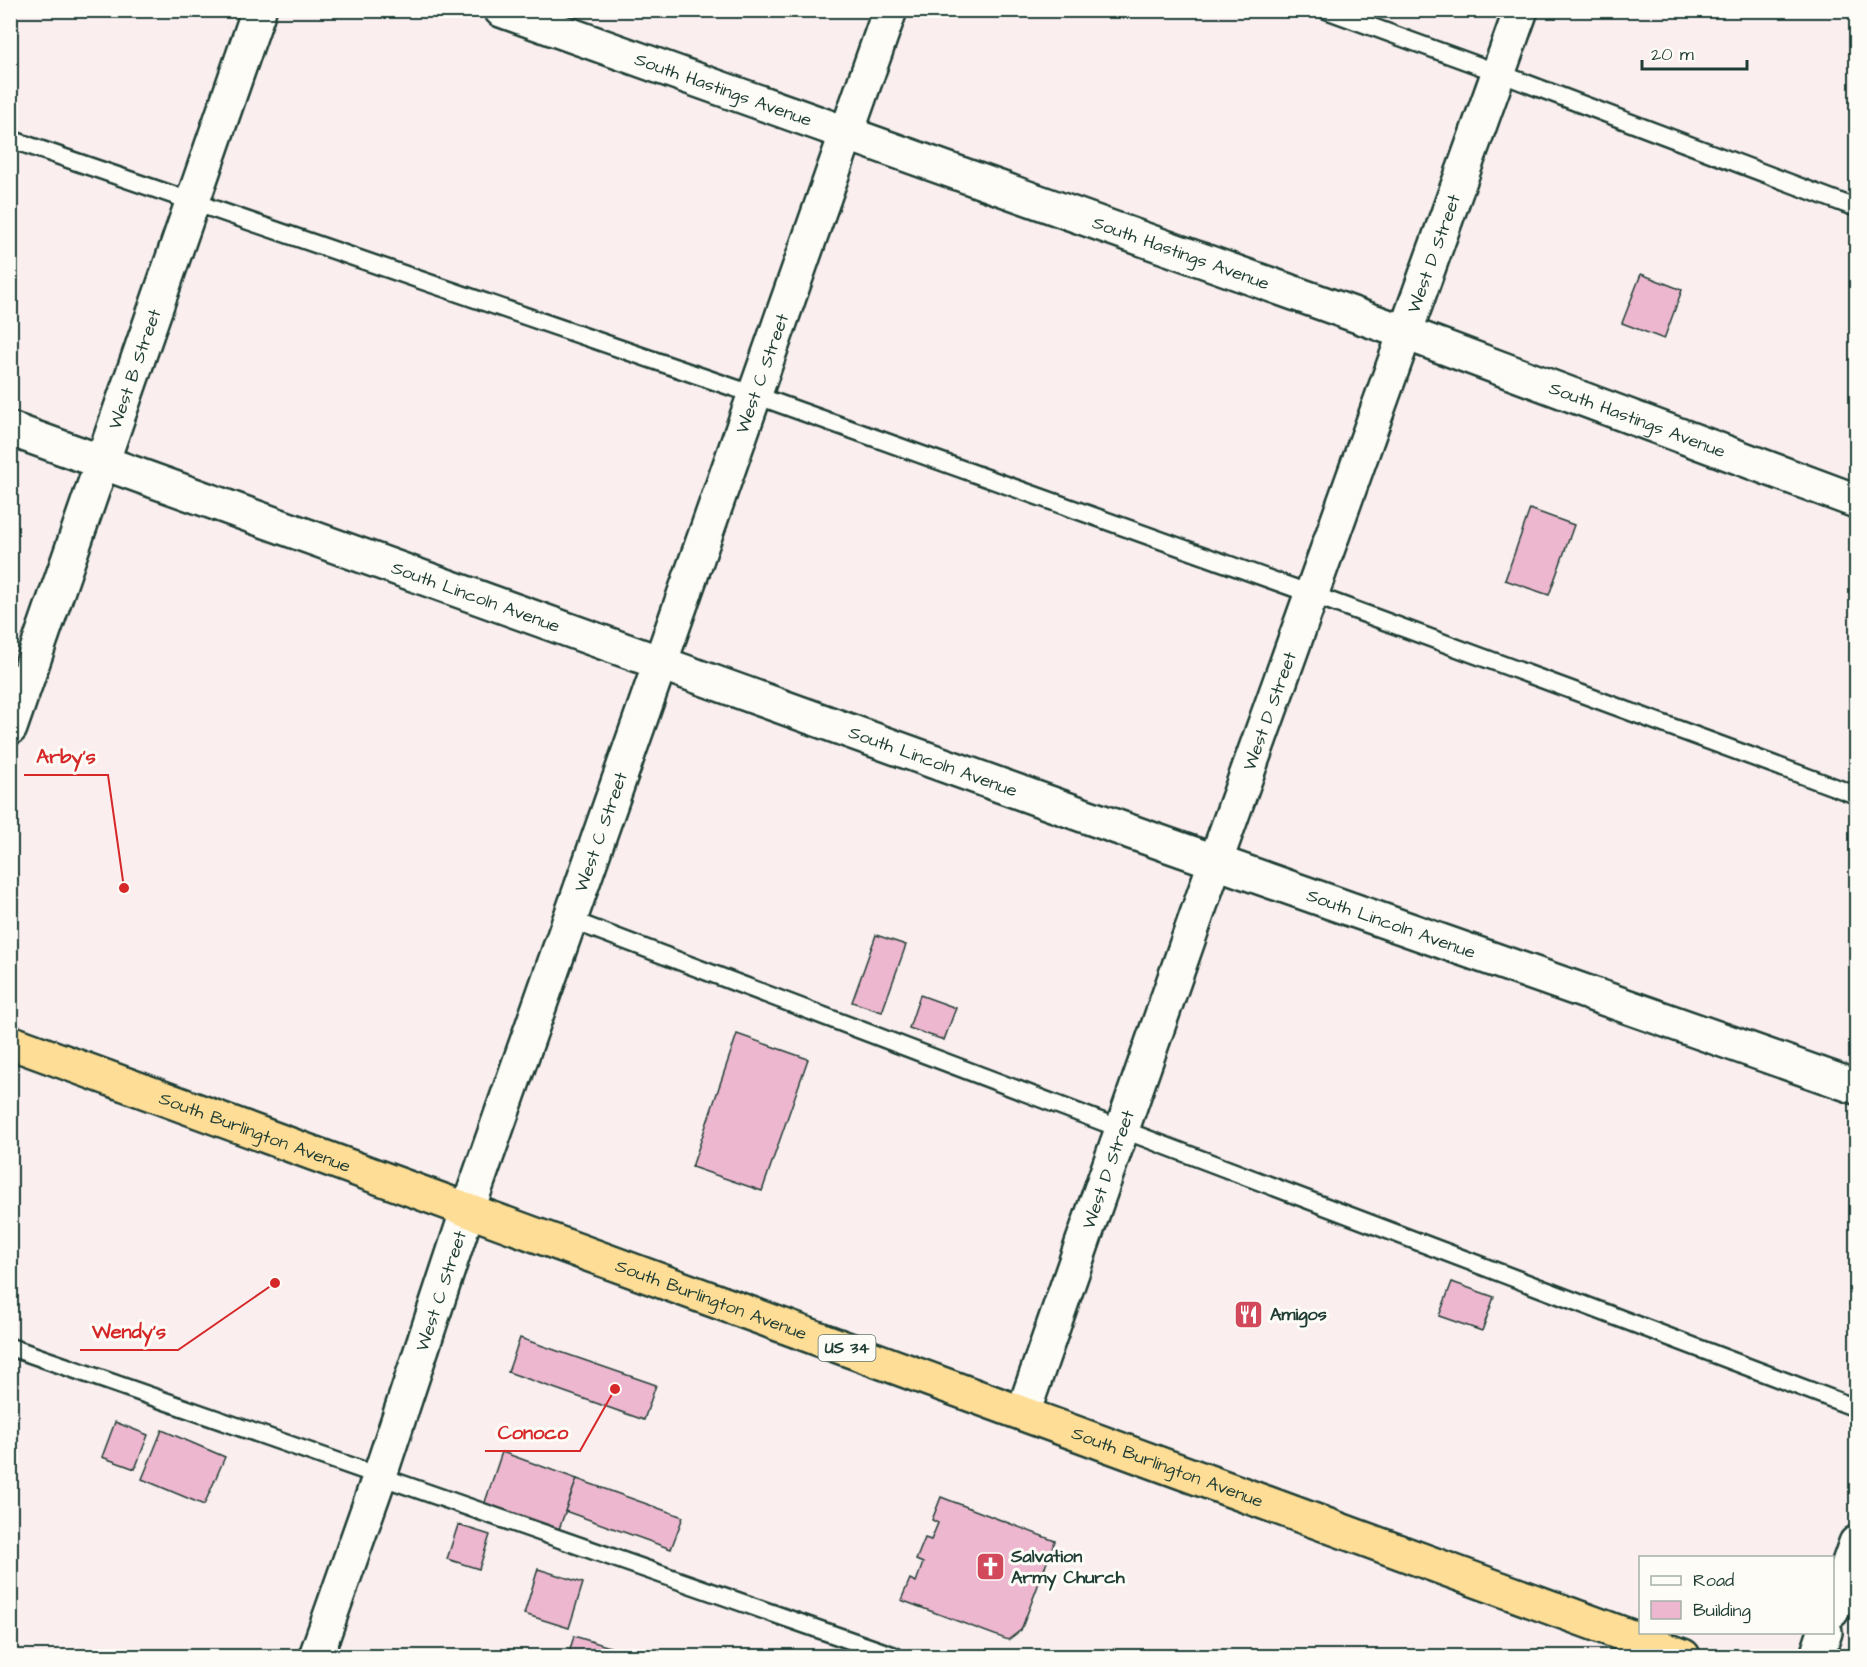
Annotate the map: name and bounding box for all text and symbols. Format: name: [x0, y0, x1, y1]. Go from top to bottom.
scale bar: [1642, 33, 1747, 71]
text: 20 m: [1651, 42, 1694, 67]
street label: South Hastings Avenue: [631, 46, 816, 133]
street label: West D Street: [1401, 190, 1467, 316]
street label: South Hastings Avenue: [1089, 210, 1273, 296]
street label: West B Street: [102, 305, 167, 433]
street label: West C Street: [729, 309, 795, 437]
street label: South Hastings Avenue: [1546, 375, 1729, 464]
street label: South Lincoln Avenue: [388, 555, 564, 638]
street label: West D Street: [1237, 647, 1303, 774]
street label: South Lincoln Avenue: [845, 719, 1021, 803]
callout: Arby's: [24, 737, 108, 775]
text: Arby's: [36, 743, 96, 772]
street label: West C Street: [568, 768, 634, 895]
street label: South Lincoln Avenue: [1303, 882, 1479, 965]
street label: South Burlington Avenue: [156, 1085, 354, 1179]
street label: West D Street: [1076, 1106, 1141, 1232]
street label: West C Street: [409, 1226, 473, 1354]
street label: South Burlington Avenue: [612, 1253, 811, 1346]
restaurant icon: Amigos: [1233, 1298, 1265, 1330]
place label: Amigos: [1270, 1302, 1327, 1328]
callout: Wendy's: [80, 1312, 178, 1350]
text: Wendy's: [91, 1318, 166, 1347]
road number: US 34: [818, 1335, 876, 1361]
callout: Conoco: [485, 1413, 580, 1451]
text: Conoco: [498, 1419, 569, 1447]
street label: South Burlington Avenue: [1068, 1420, 1267, 1513]
place label: Salvation Army Church: [1010, 1544, 1126, 1591]
church icon: Salvation Army Church: [974, 1550, 1006, 1582]
legend: [1639, 1556, 1834, 1634]
text: Road: [1693, 1568, 1734, 1593]
text: Building: [1693, 1598, 1751, 1624]

